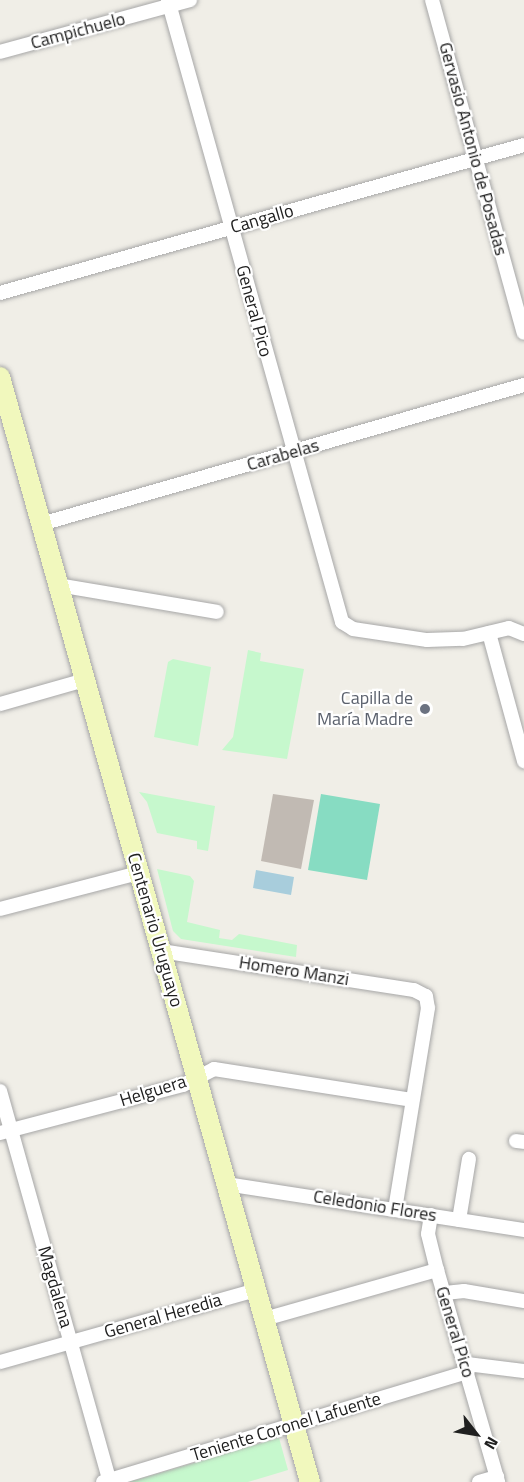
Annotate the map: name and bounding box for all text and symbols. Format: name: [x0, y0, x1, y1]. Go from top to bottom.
street label: Campichuelo: [28, 8, 128, 54]
street label: Gervasio Antonio de Posadas: [434, 40, 512, 258]
street label: Cangallo: [228, 200, 296, 238]
street label: General Pico: [231, 263, 277, 359]
street label: Carabelas: [244, 434, 322, 476]
place label: Capilla de María Madre: [317, 688, 413, 730]
marker: Capilla de María Madre: [418, 702, 432, 716]
street label: Centenario Uruguayo: [123, 851, 187, 1009]
street label: Homero Manzi: [237, 952, 351, 990]
street label: Helguera: [117, 1071, 189, 1111]
street label: Celedonio Flores: [312, 1186, 438, 1226]
street label: Magdalena: [33, 1244, 77, 1330]
street label: General Pico: [431, 1284, 479, 1380]
street label: General Heredia: [102, 1289, 224, 1343]
street label: Teniente Coronel Lafuente: [188, 1388, 384, 1466]
north arrow: [446, 1404, 506, 1464]
text: N: [478, 1432, 505, 1454]

